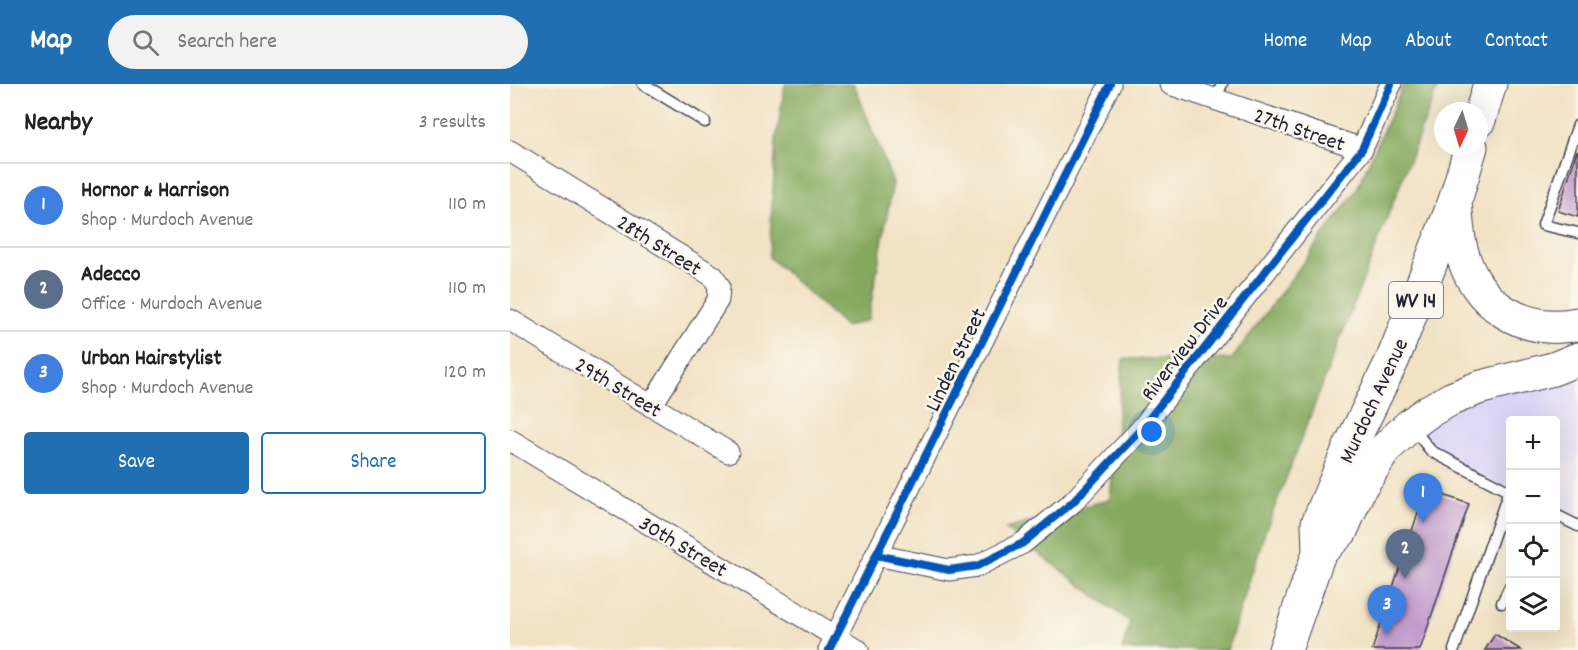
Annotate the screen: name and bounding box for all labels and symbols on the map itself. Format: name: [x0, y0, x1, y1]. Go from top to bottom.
street label: 27th Street: [1249, 101, 1349, 161]
north arrow: [1434, 102, 1488, 156]
street label: 28th Street: [610, 209, 707, 285]
road number: WV 14: [1389, 282, 1443, 318]
street label: Riverview Drive: [1135, 290, 1237, 408]
street label: Linden Street: [919, 303, 996, 418]
street label: Murdoch Avenue: [1333, 334, 1418, 469]
street label: 29th Street: [568, 351, 666, 427]
your location: [1137, 417, 1166, 446]
pin: 1: [1404, 474, 1442, 523]
street label: 30th Street: [632, 509, 732, 587]
pin: 2: [1386, 530, 1424, 579]
pin: 3: [1368, 586, 1406, 635]

